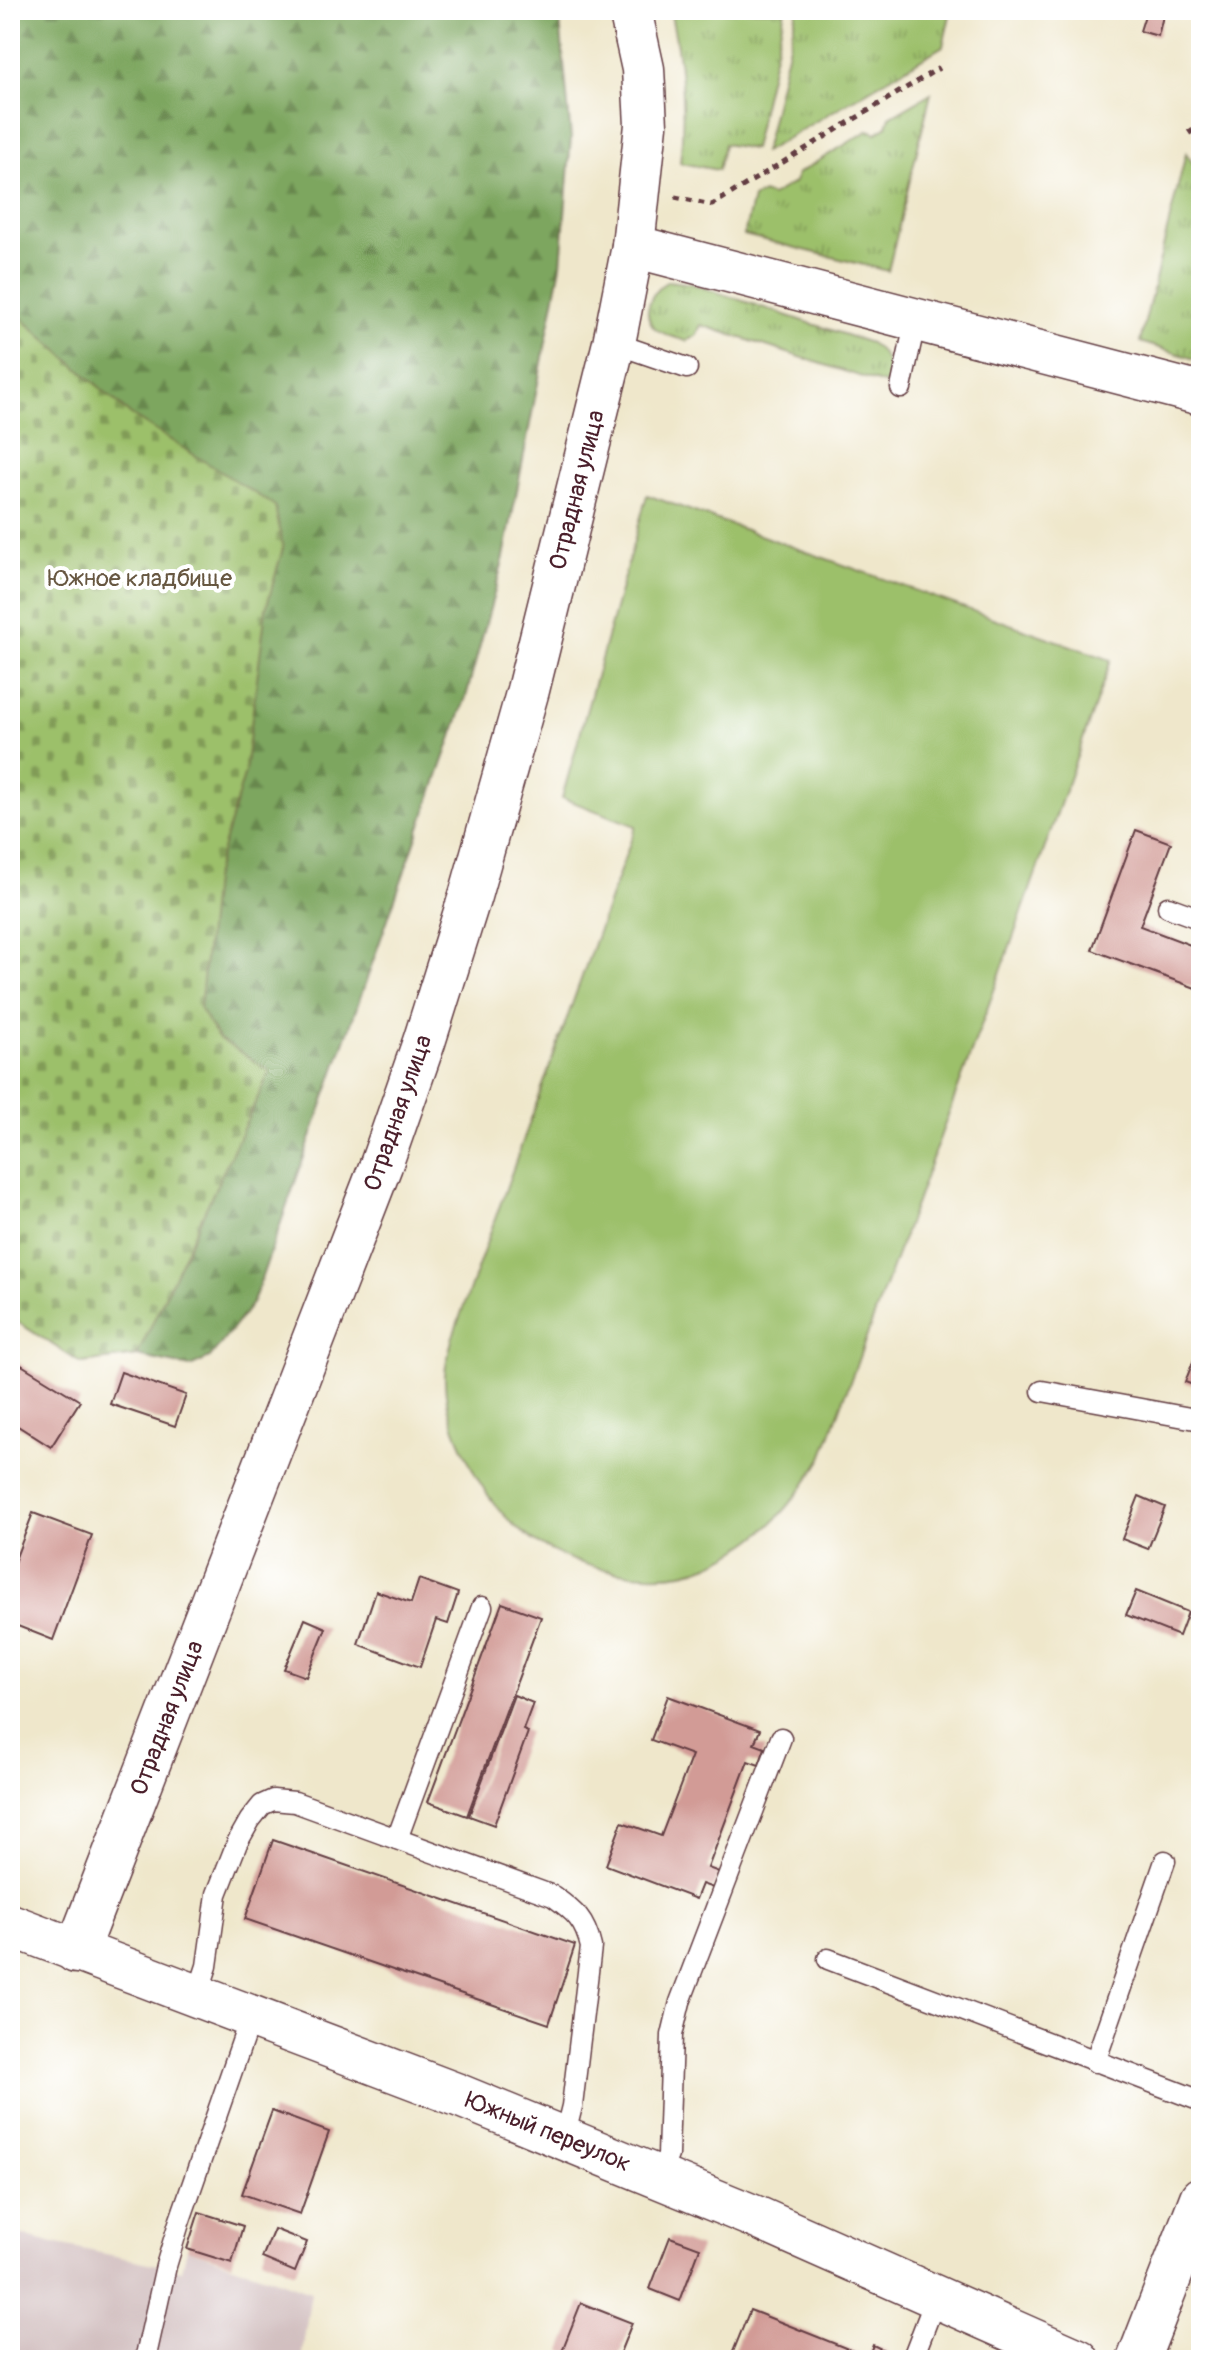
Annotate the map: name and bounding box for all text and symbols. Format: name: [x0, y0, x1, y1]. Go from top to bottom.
street label: Отрадная улица: [543, 407, 611, 573]
park label: Южное кладбище: [48, 564, 232, 593]
street label: Отрадная улица: [358, 1031, 438, 1195]
street label: Отрадная улица: [124, 1636, 210, 1800]
street label: Южный переулок: [461, 2086, 635, 2178]

